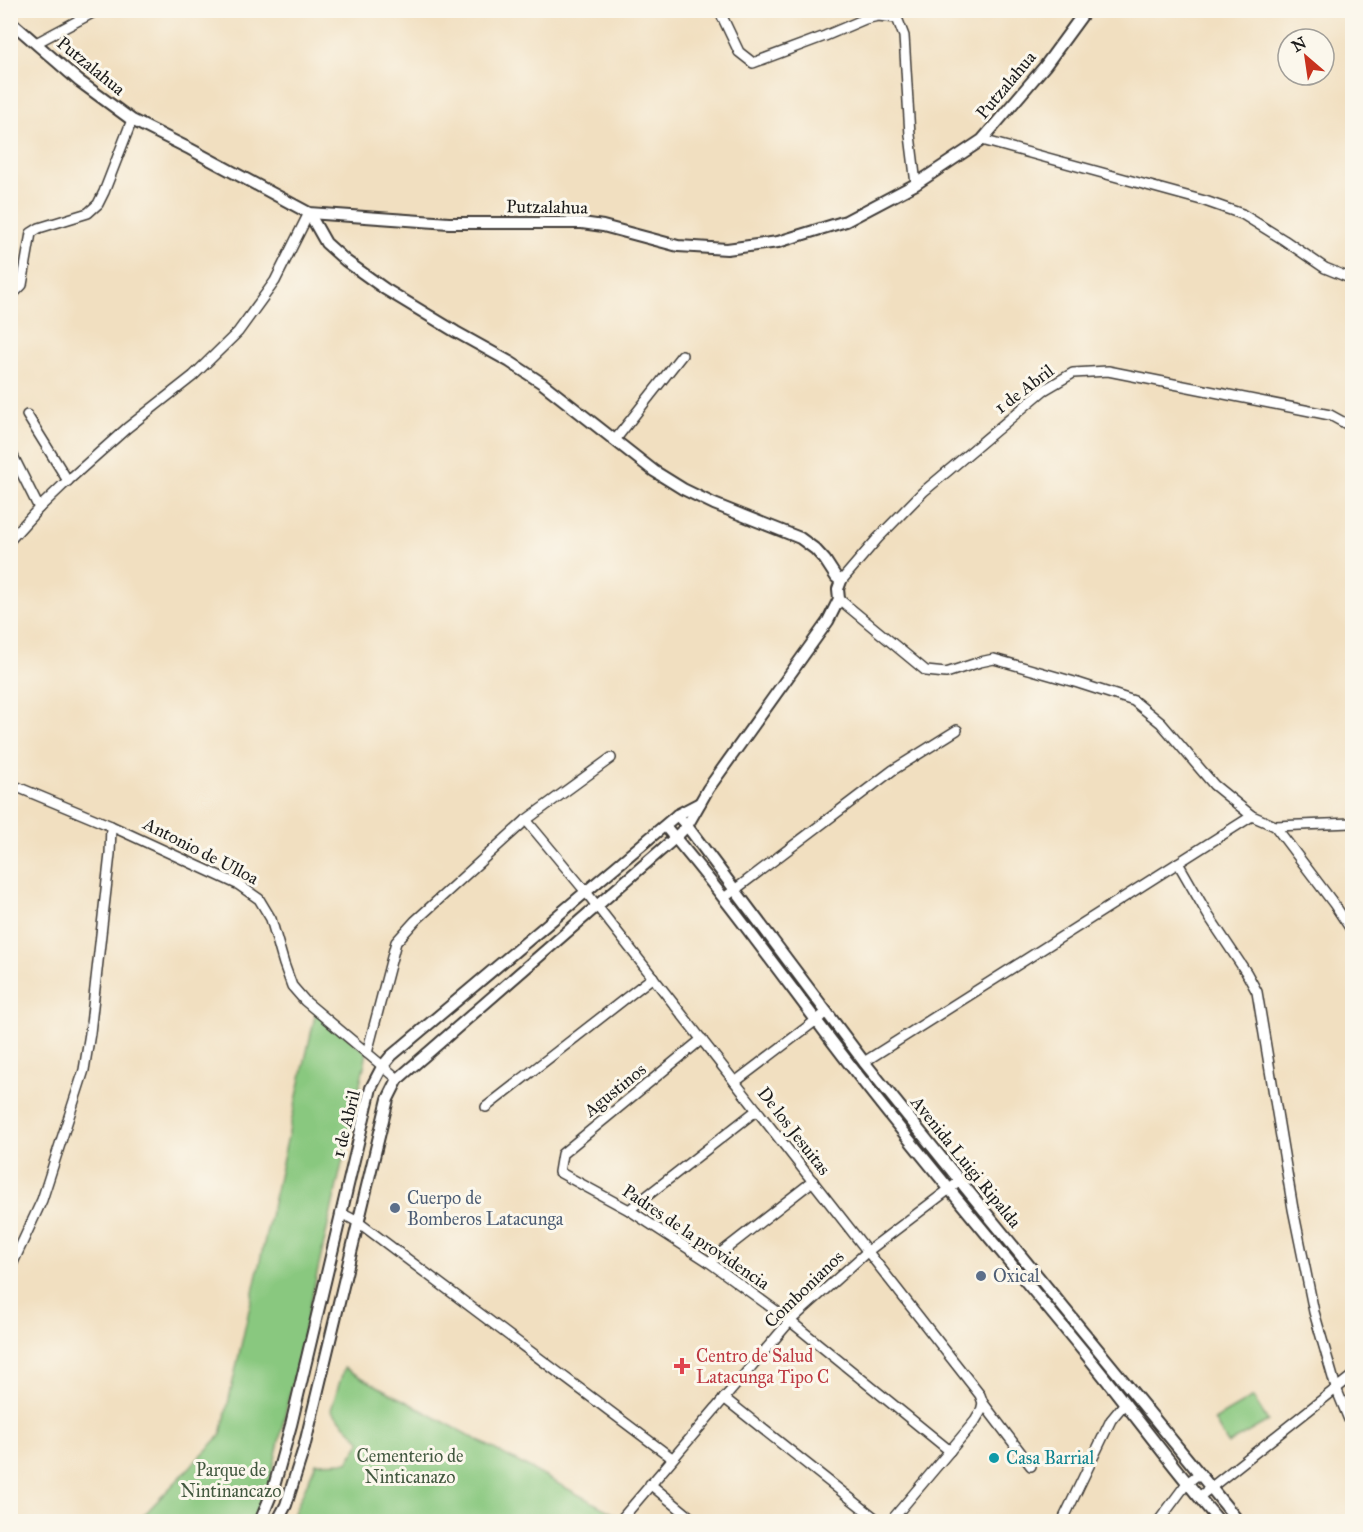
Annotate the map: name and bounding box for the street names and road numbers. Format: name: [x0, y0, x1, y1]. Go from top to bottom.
street label: Putzalahua: [52, 32, 130, 101]
street label: Putzalahua: [971, 46, 1041, 123]
street label: Putzalahua: [506, 195, 588, 219]
street label: 1 de Abril: [990, 359, 1058, 418]
street label: Antonio de Ulloa: [139, 812, 263, 890]
street label: Agustinos: [579, 1058, 651, 1123]
street label: De los Jesuitas: [752, 1082, 835, 1180]
street label: 1 de Abril: [327, 1088, 365, 1160]
street label: Avenida Luigi Ripalda: [905, 1091, 1026, 1233]
street label: Padres de la providencia: [618, 1180, 774, 1295]
street label: Combonianos: [760, 1246, 848, 1332]

